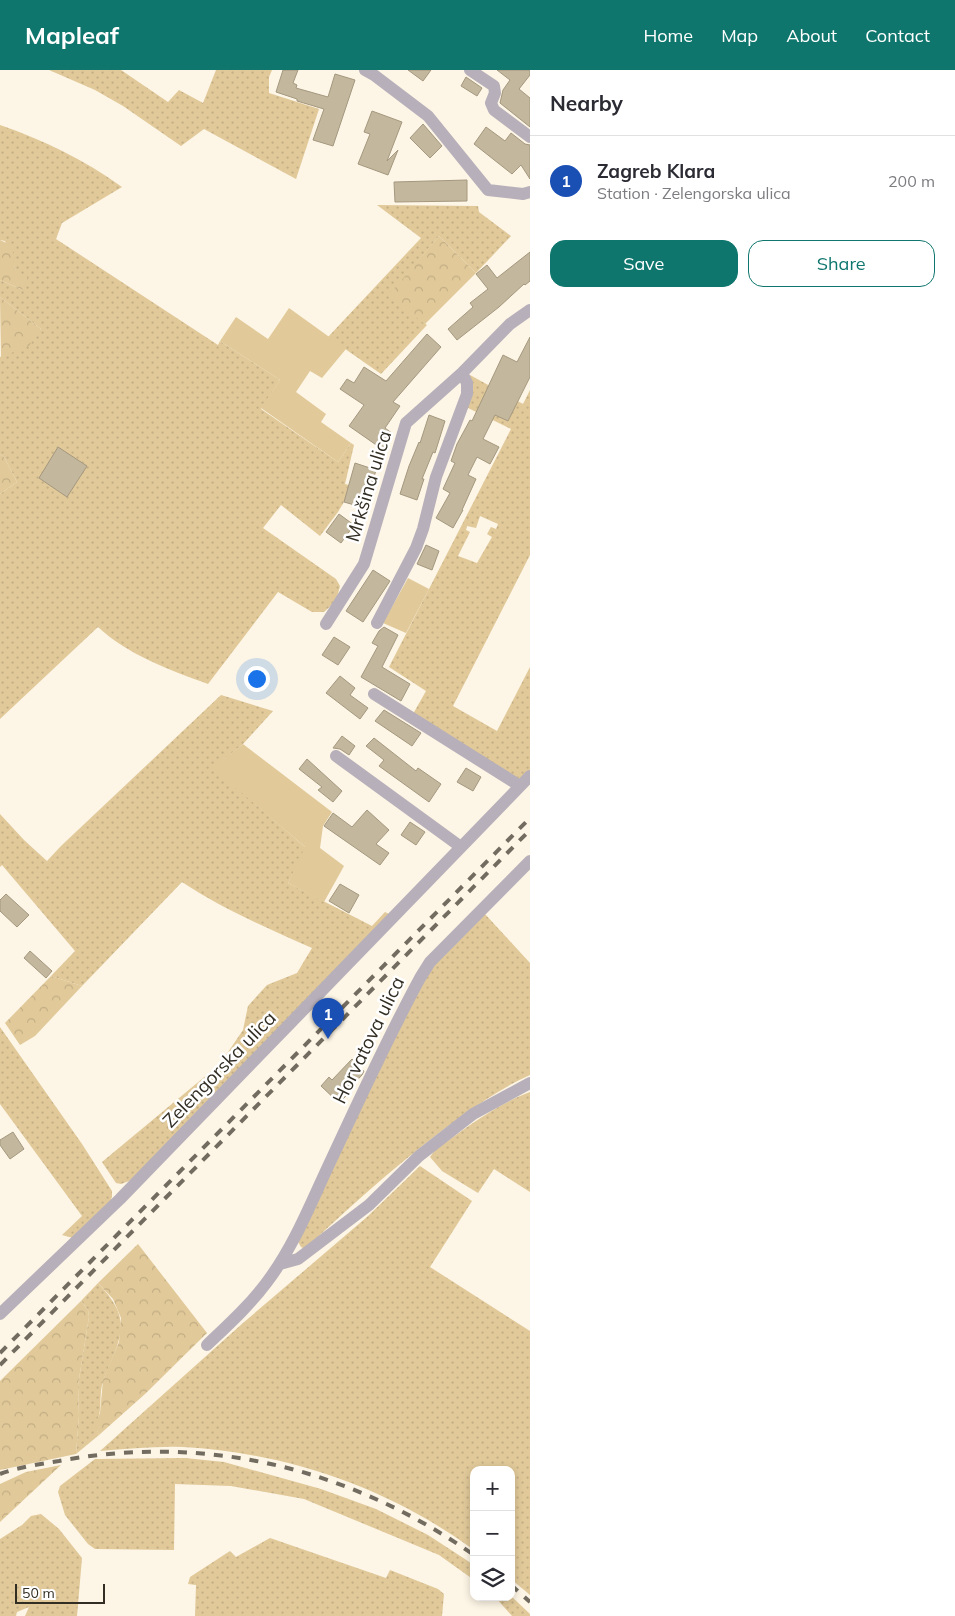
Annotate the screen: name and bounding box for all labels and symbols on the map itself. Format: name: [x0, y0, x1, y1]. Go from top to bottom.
street label: Mrkšina ulica: [340, 428, 396, 544]
your location: [244, 666, 270, 692]
street label: Horvatova ulica: [327, 973, 409, 1107]
pin: 1: [312, 998, 344, 1039]
street label: Zelengorska ulica: [157, 1006, 281, 1132]
scale bar: [15, 1581, 105, 1604]

